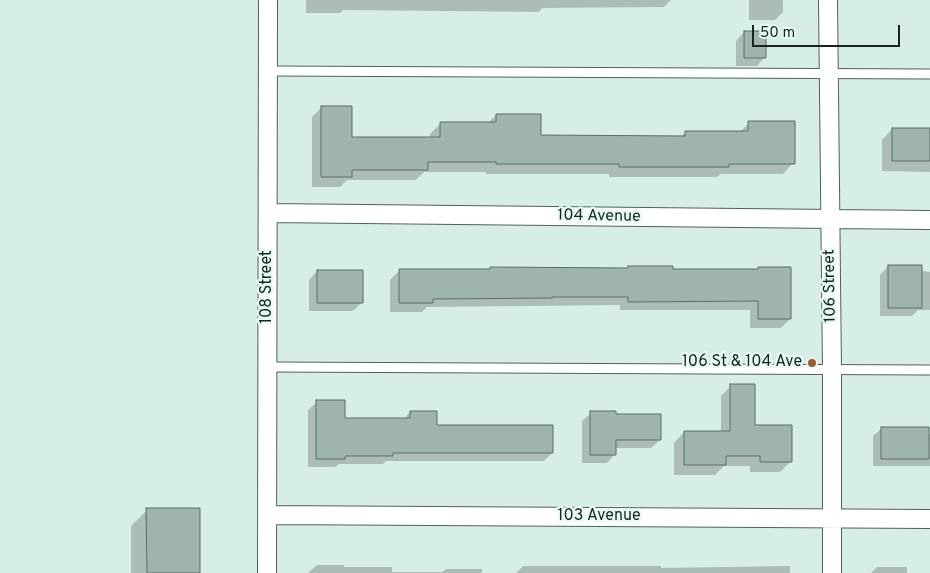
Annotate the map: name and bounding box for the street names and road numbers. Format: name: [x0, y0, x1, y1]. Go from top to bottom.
street label: 104 Avenue: [557, 207, 641, 227]
street label: 106 Street: [821, 249, 841, 323]
street label: 108 Street: [258, 250, 278, 324]
street label: 103 Avenue: [557, 507, 641, 527]

